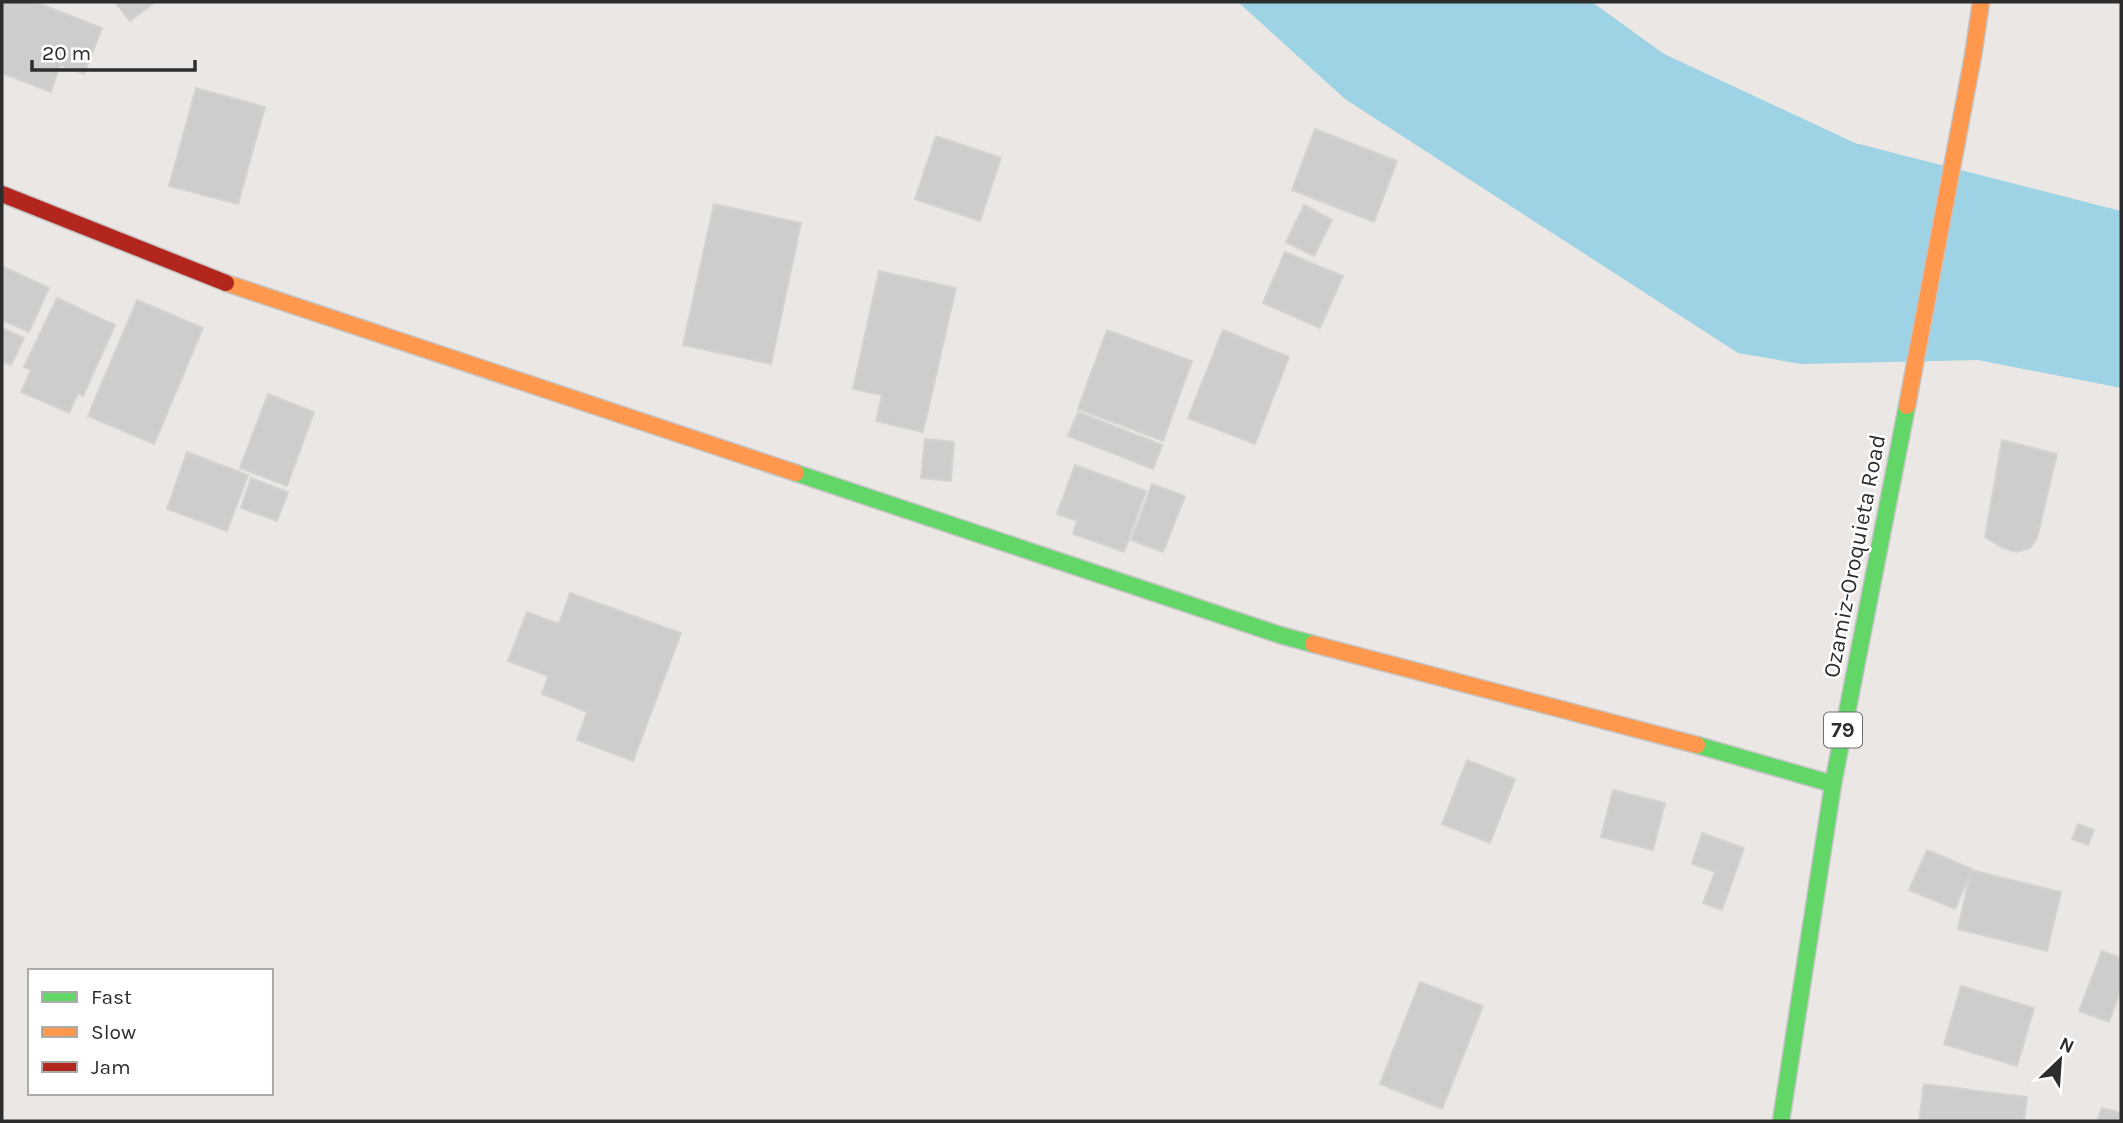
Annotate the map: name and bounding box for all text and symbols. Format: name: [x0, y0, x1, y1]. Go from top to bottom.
scale bar: [32, 28, 194, 72]
text: 20 m: [42, 41, 91, 65]
street label: Ozamiz-Oroquieta Road: [1818, 432, 1891, 680]
road number: 79: [1824, 712, 1862, 748]
legend: [28, 969, 273, 1095]
text: Fast: [91, 985, 132, 1009]
text: Slow: [91, 1020, 136, 1044]
north arrow: [2025, 1025, 2095, 1095]
text: N: [2056, 1033, 2078, 1058]
text: Jam: [91, 1055, 131, 1079]

